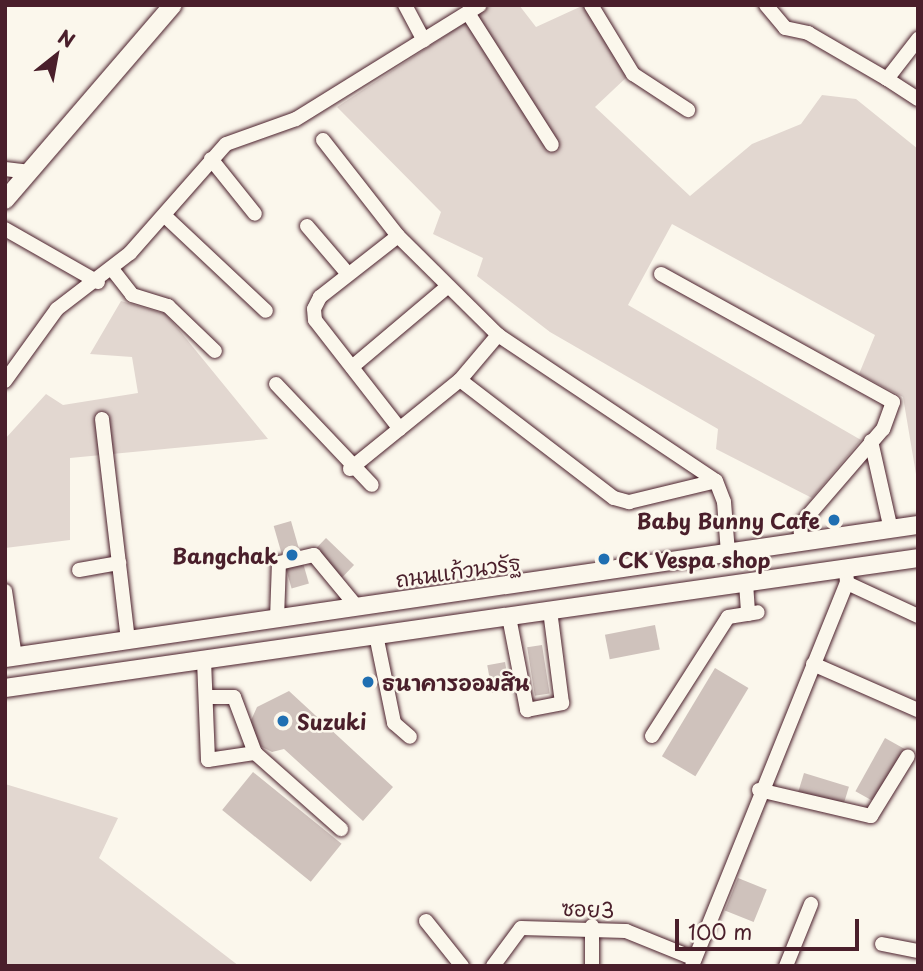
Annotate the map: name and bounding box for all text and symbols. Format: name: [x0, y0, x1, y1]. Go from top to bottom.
north arrow: [21, 21, 91, 91]
text: N: [53, 22, 80, 54]
place label: Baby Bunny Cafe: [636, 507, 820, 533]
marker: Baby Bunny Cafe: [826, 512, 842, 528]
place label: Bangchak: [172, 542, 278, 568]
place label: CK Vespa shop: [618, 546, 773, 572]
marker: Bangchak: [284, 547, 300, 563]
street label: ถนนแก้วนวรัฐ: [394, 549, 522, 591]
marker: CK Vespa shop: [596, 551, 612, 567]
place label: ธนาคารออมสิน: [382, 669, 529, 695]
marker: ธนาคารออมสิน: [360, 674, 376, 690]
place label: Suzuki: [297, 708, 366, 734]
marker: Suzuki: [275, 713, 291, 729]
street label: ซอย3: [561, 894, 615, 922]
scale bar: [678, 904, 862, 948]
text: 100 m: [688, 915, 752, 947]

